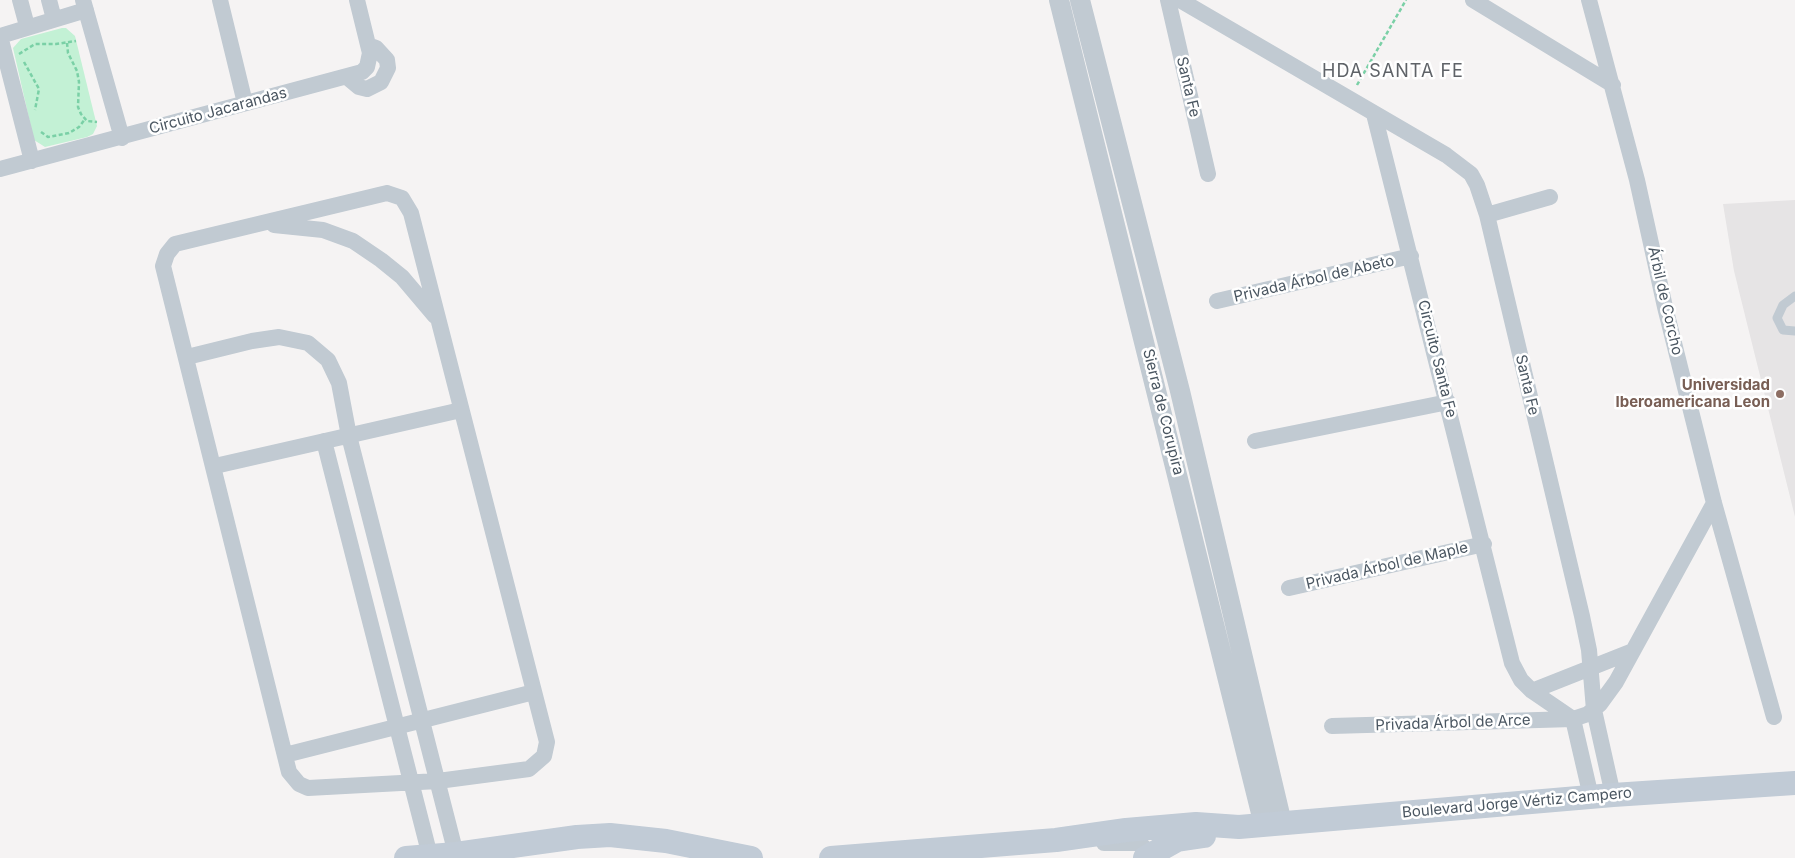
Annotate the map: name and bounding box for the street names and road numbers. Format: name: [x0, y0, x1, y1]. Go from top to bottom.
street label: Santa Fe: [1172, 55, 1204, 119]
street label: Circuito Jacarandas: [147, 84, 289, 138]
street label: Árbil de Corcho: [1644, 245, 1686, 357]
street label: Privada Árbol de Abeto: [1232, 252, 1396, 306]
street label: Circuito Santa Fe: [1414, 298, 1460, 420]
street label: Sierra de Corupira: [1139, 347, 1187, 477]
street label: Santa Fe: [1511, 353, 1543, 417]
street label: Privada Árbol de Maple: [1304, 539, 1470, 593]
street label: Privada Árbol de Arce: [1375, 711, 1531, 735]
street label: Boulevard Jorge Vértiz Campero: [1401, 784, 1633, 822]

